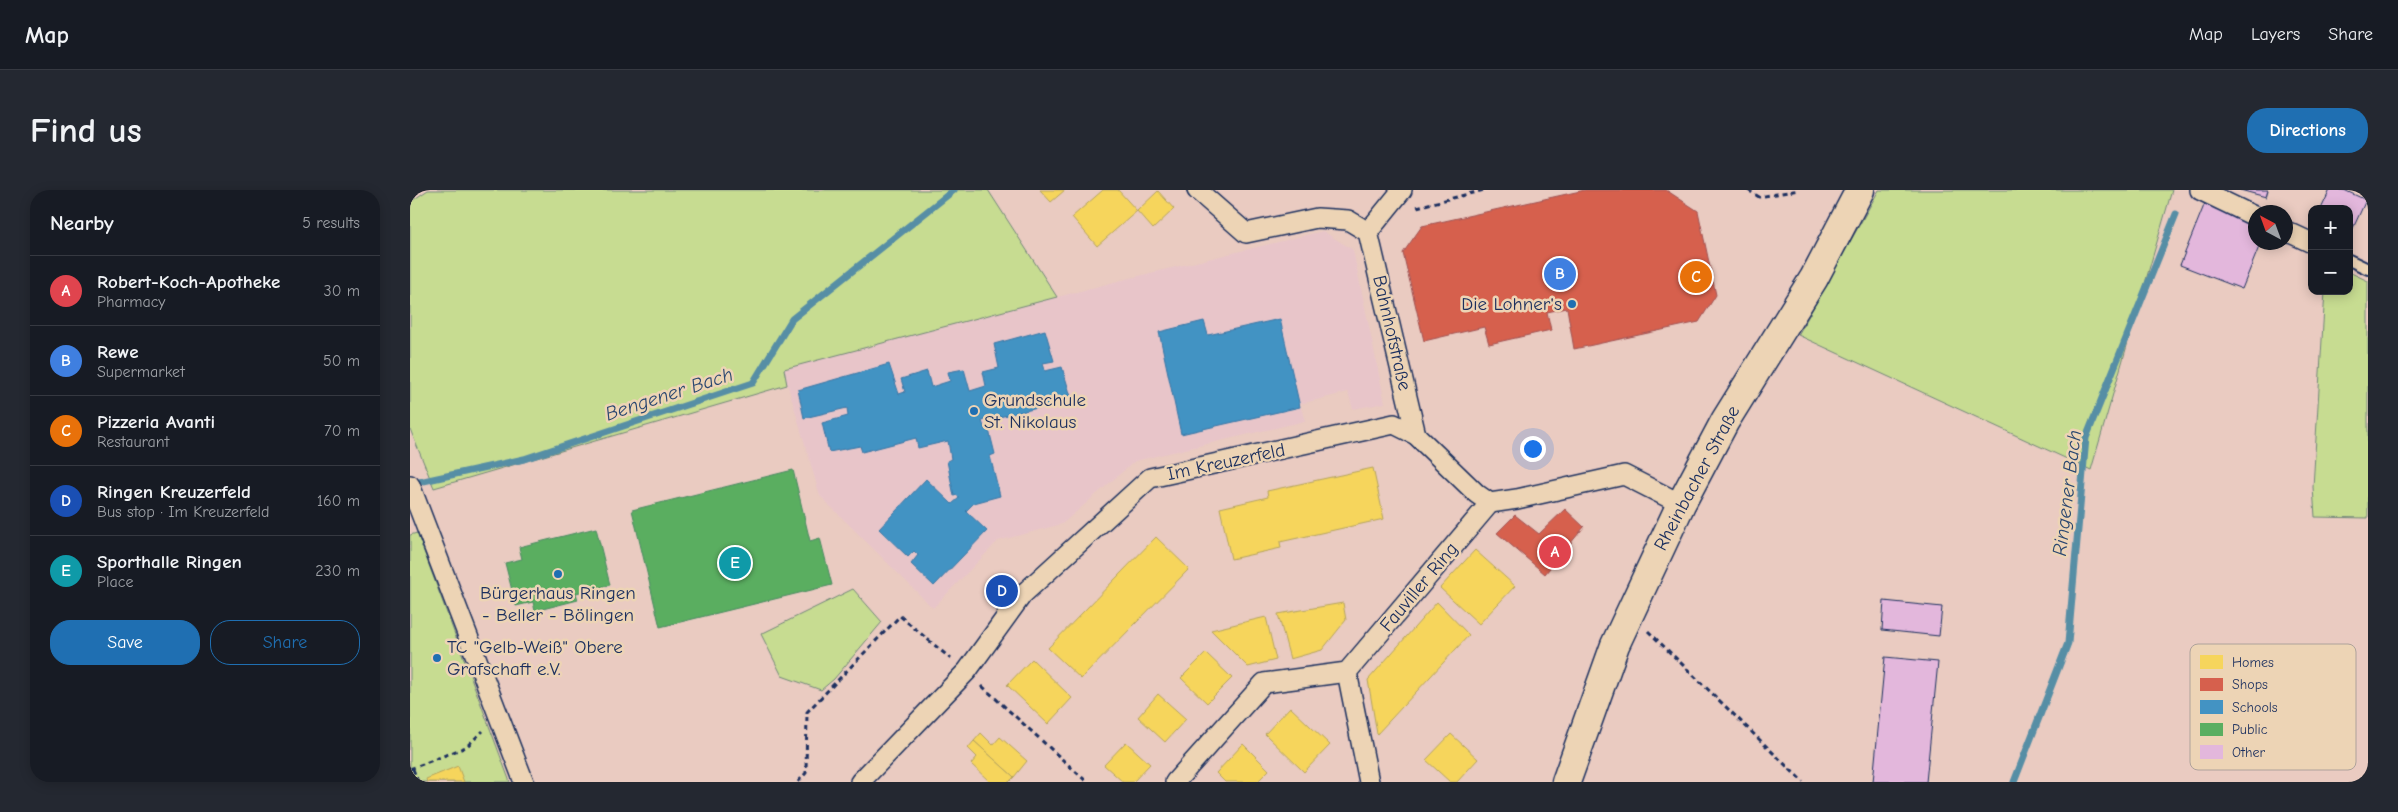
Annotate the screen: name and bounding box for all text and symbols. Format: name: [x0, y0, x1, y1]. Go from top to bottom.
text: Map: [25, 21, 69, 49]
text: Map: [2189, 24, 2223, 45]
text: Layers: [2251, 24, 2300, 45]
text: Share: [2328, 24, 2373, 45]
button: Directions: [2247, 108, 2368, 153]
text: Find us: [30, 110, 142, 151]
north arrow: [2248, 205, 2293, 250]
map controls: [2308, 205, 2353, 295]
button: +: [2308, 205, 2353, 250]
text: Nearby: [50, 211, 114, 235]
text: 5 results: [302, 214, 360, 232]
button: −: [2308, 250, 2353, 295]
pin: B: [1544, 255, 1576, 293]
pin: C: [1680, 258, 1712, 296]
text: Robert-Koch-Apotheke: [97, 271, 280, 293]
street label: Bahnhofstraße: [1368, 273, 1416, 393]
text: A: [62, 282, 70, 300]
text: 30 m: [324, 282, 360, 300]
text: Pharmacy: [97, 293, 166, 311]
place label: Die Lohner's: [1461, 293, 1562, 315]
marker: Die Lohner's: [1566, 298, 1578, 310]
text: Rewe: [97, 341, 139, 363]
text: B: [61, 352, 71, 370]
text: 50 m: [323, 352, 360, 370]
text: Supermarket: [97, 363, 185, 381]
water label: Bengener Bach: [602, 363, 736, 425]
place label: Grundschule St. Nikolaus: [984, 389, 1086, 433]
street label: Rheinbacher Straße: [1649, 402, 1745, 554]
marker: Grundschule St. Nikolaus: [968, 405, 980, 417]
text: Pizzeria Avanti: [97, 411, 215, 433]
text: C: [61, 422, 71, 440]
text: 70 m: [324, 422, 360, 440]
water label: Ringener Bach: [2048, 429, 2086, 557]
text: Restaurant: [97, 433, 169, 451]
your location: [1520, 436, 1546, 462]
street label: Im Kreuzerfeld: [1165, 439, 1287, 485]
text: Ringen Kreuzerfeld: [97, 481, 251, 503]
text: D: [61, 492, 71, 510]
text: 160 m: [317, 492, 360, 510]
text: Bus stop · Im Kreuzerfeld: [97, 503, 270, 521]
pin: A: [1539, 533, 1571, 571]
street label: Fauviller Ring: [1375, 538, 1463, 636]
pin: E: [719, 544, 751, 582]
text: Sporthalle Ringen: [97, 551, 242, 573]
text: E: [61, 562, 71, 580]
text: 230 m: [315, 562, 360, 580]
marker: Bürgerhaus Ringen - Beller - Bölingen: [552, 568, 564, 580]
pin: D: [986, 572, 1018, 610]
text: Place: [97, 573, 133, 591]
place label: Bürgerhaus Ringen - Beller - Bölingen: [480, 582, 636, 626]
button: Save: [50, 620, 200, 665]
button: Share: [210, 620, 360, 665]
place label: TC "Gelb-Weiß" Obere Grafschaft e.V.: [447, 636, 623, 680]
legend: [2190, 644, 2356, 770]
marker: TC "Gelb-Weiß" Obere Grafschaft e.V.: [431, 652, 443, 664]
text: Homes: [2232, 654, 2274, 671]
text: Shops: [2232, 676, 2268, 693]
text: Schools: [2232, 699, 2278, 716]
text: Public: [2232, 721, 2268, 738]
text: Other: [2232, 744, 2266, 761]

